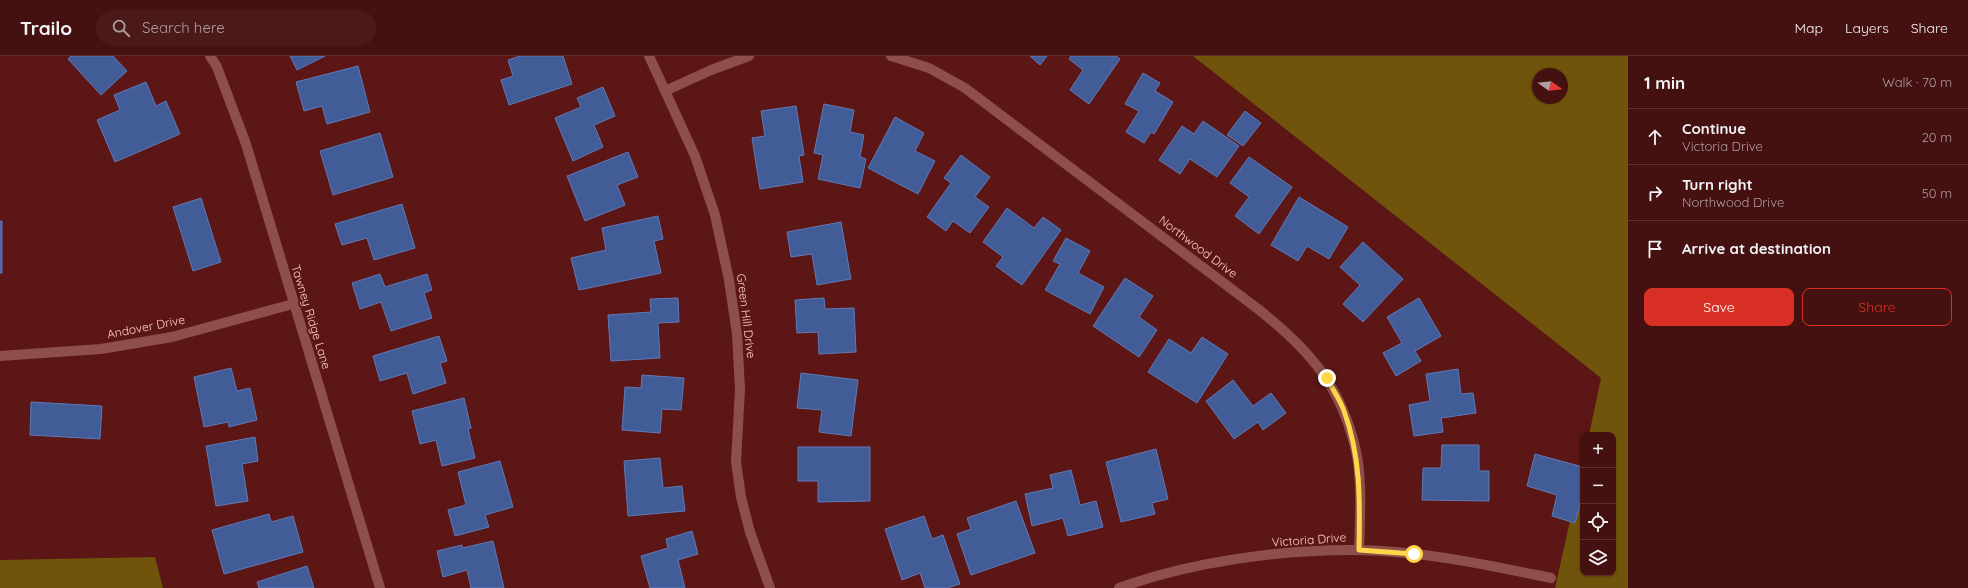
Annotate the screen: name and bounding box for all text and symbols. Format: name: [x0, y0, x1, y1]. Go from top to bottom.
search box: [96, 10, 376, 46]
text: Trailo: [20, 16, 72, 40]
icon: search: [110, 17, 132, 39]
text: Search here: [142, 18, 225, 37]
text: Map: [1794, 19, 1823, 37]
text: Layers: [1845, 19, 1889, 37]
text: Share: [1911, 19, 1948, 37]
north arrow: [1532, 68, 1568, 104]
text: 1 min: [1644, 72, 1685, 93]
text: Walk · 70 m: [1882, 74, 1952, 90]
text: Continue: [1682, 119, 1746, 138]
icon: ahead: [1644, 126, 1666, 148]
text: 20 m: [1922, 129, 1952, 145]
text: Victoria Drive: [1682, 138, 1763, 154]
text: Turn right: [1682, 175, 1753, 194]
icon: right: [1644, 182, 1666, 204]
text: 50 m: [1922, 185, 1952, 201]
text: Northwood Drive: [1682, 194, 1784, 210]
street label: Northwood Drive: [1156, 212, 1241, 281]
icon: arrive: [1644, 238, 1666, 260]
text: Arrive at destination: [1682, 239, 1831, 258]
street label: Tawney Ridge Lane: [288, 263, 335, 371]
street label: Green Hill Drive: [734, 273, 759, 359]
button: Save: [1644, 288, 1794, 326]
button: Share: [1802, 288, 1952, 326]
street label: Andover Drive: [106, 312, 186, 341]
route end: [1318, 369, 1336, 387]
map controls: [1580, 432, 1616, 576]
button: +: [1580, 432, 1616, 468]
button: −: [1580, 468, 1616, 504]
button: locate: [1580, 504, 1616, 540]
street label: Victoria Drive: [1271, 529, 1347, 550]
button: layers: [1580, 540, 1616, 576]
route start: [1405, 545, 1423, 563]

